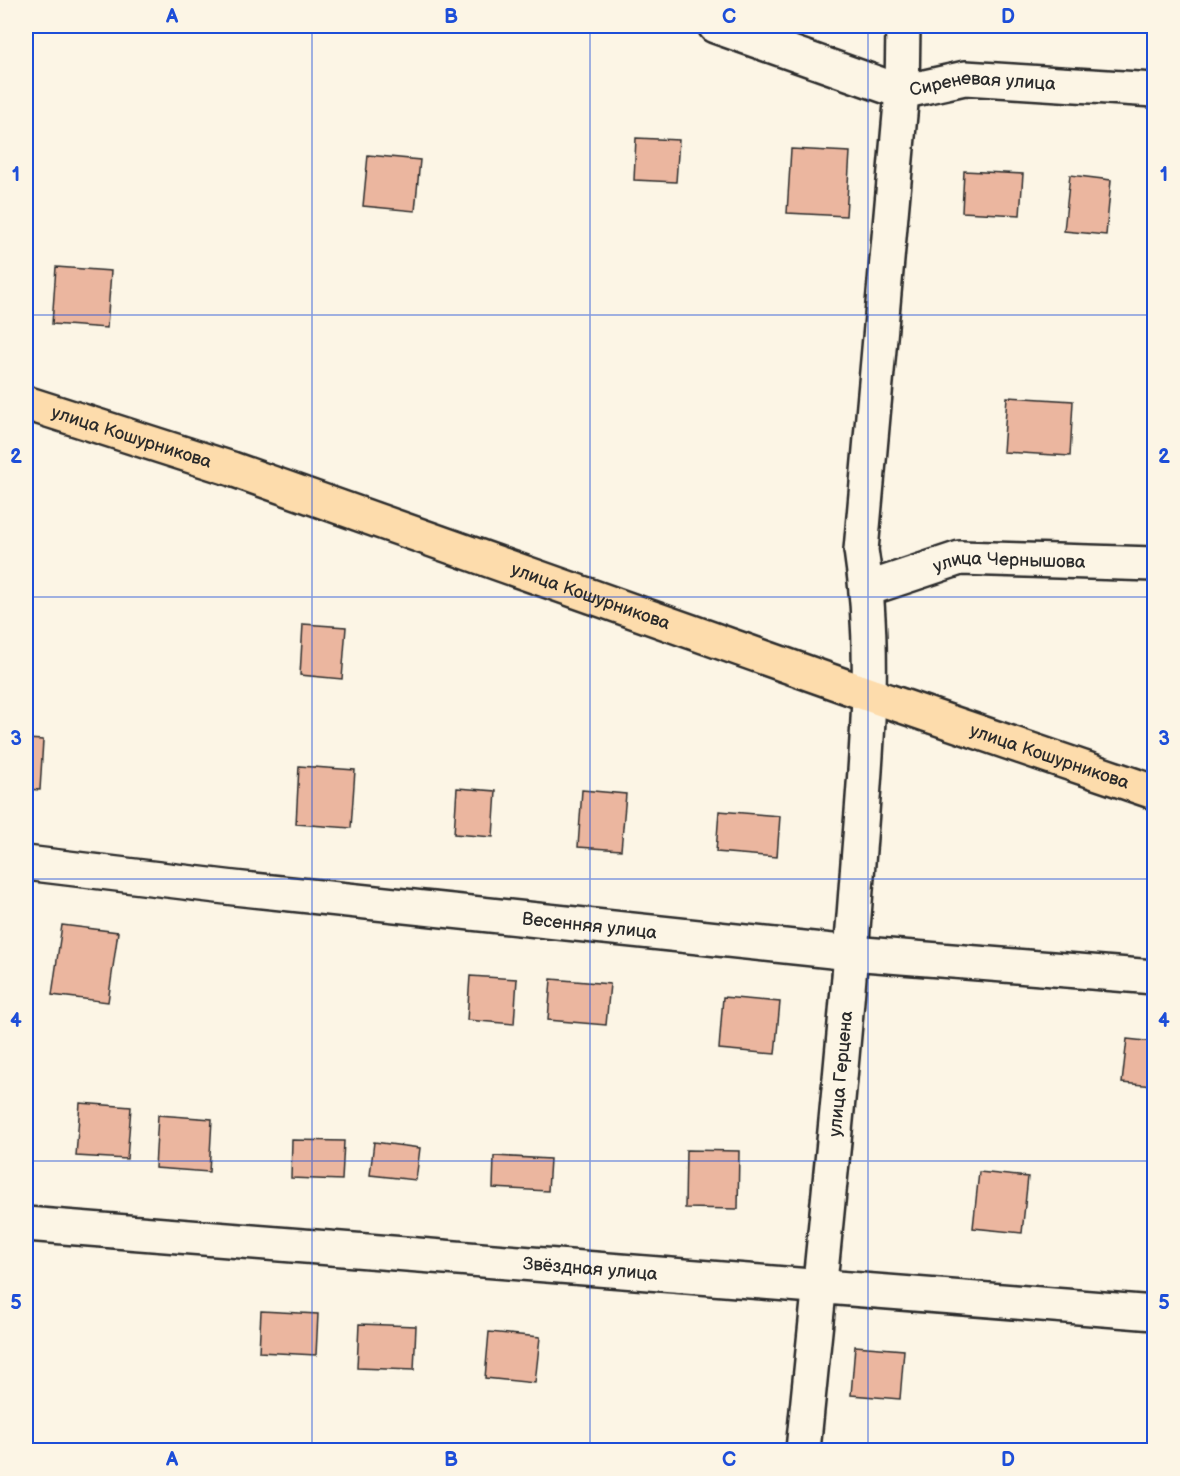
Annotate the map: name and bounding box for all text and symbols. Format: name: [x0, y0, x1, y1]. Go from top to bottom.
text: A: [165, 5, 179, 29]
text: B: [444, 5, 458, 29]
text: C: [722, 5, 736, 29]
text: D: [1001, 5, 1015, 29]
street label: Сиреневая улица: [908, 68, 1057, 101]
text: 1: [12, 163, 20, 187]
text: 1: [1160, 163, 1168, 187]
street label: улица Кошурникова: [49, 402, 215, 473]
text: 2: [10, 445, 22, 469]
text: 2: [1158, 445, 1170, 469]
street label: улица Чернышова: [931, 548, 1086, 577]
street label: улица Кошурникова: [508, 559, 673, 634]
street label: улица Кошурникова: [967, 720, 1132, 794]
text: 3: [10, 727, 22, 751]
text: 3: [1158, 727, 1170, 751]
street label: Весенняя улица: [521, 908, 658, 944]
text: 4: [10, 1009, 22, 1033]
text: 4: [1158, 1009, 1170, 1033]
street label: улица Герцена: [825, 1010, 857, 1138]
street label: Звёздная улица: [522, 1253, 659, 1285]
text: 5: [10, 1291, 22, 1315]
text: 5: [1158, 1291, 1170, 1315]
text: A: [165, 1448, 179, 1472]
text: B: [444, 1448, 458, 1472]
text: C: [722, 1448, 736, 1472]
text: D: [1001, 1448, 1015, 1472]

